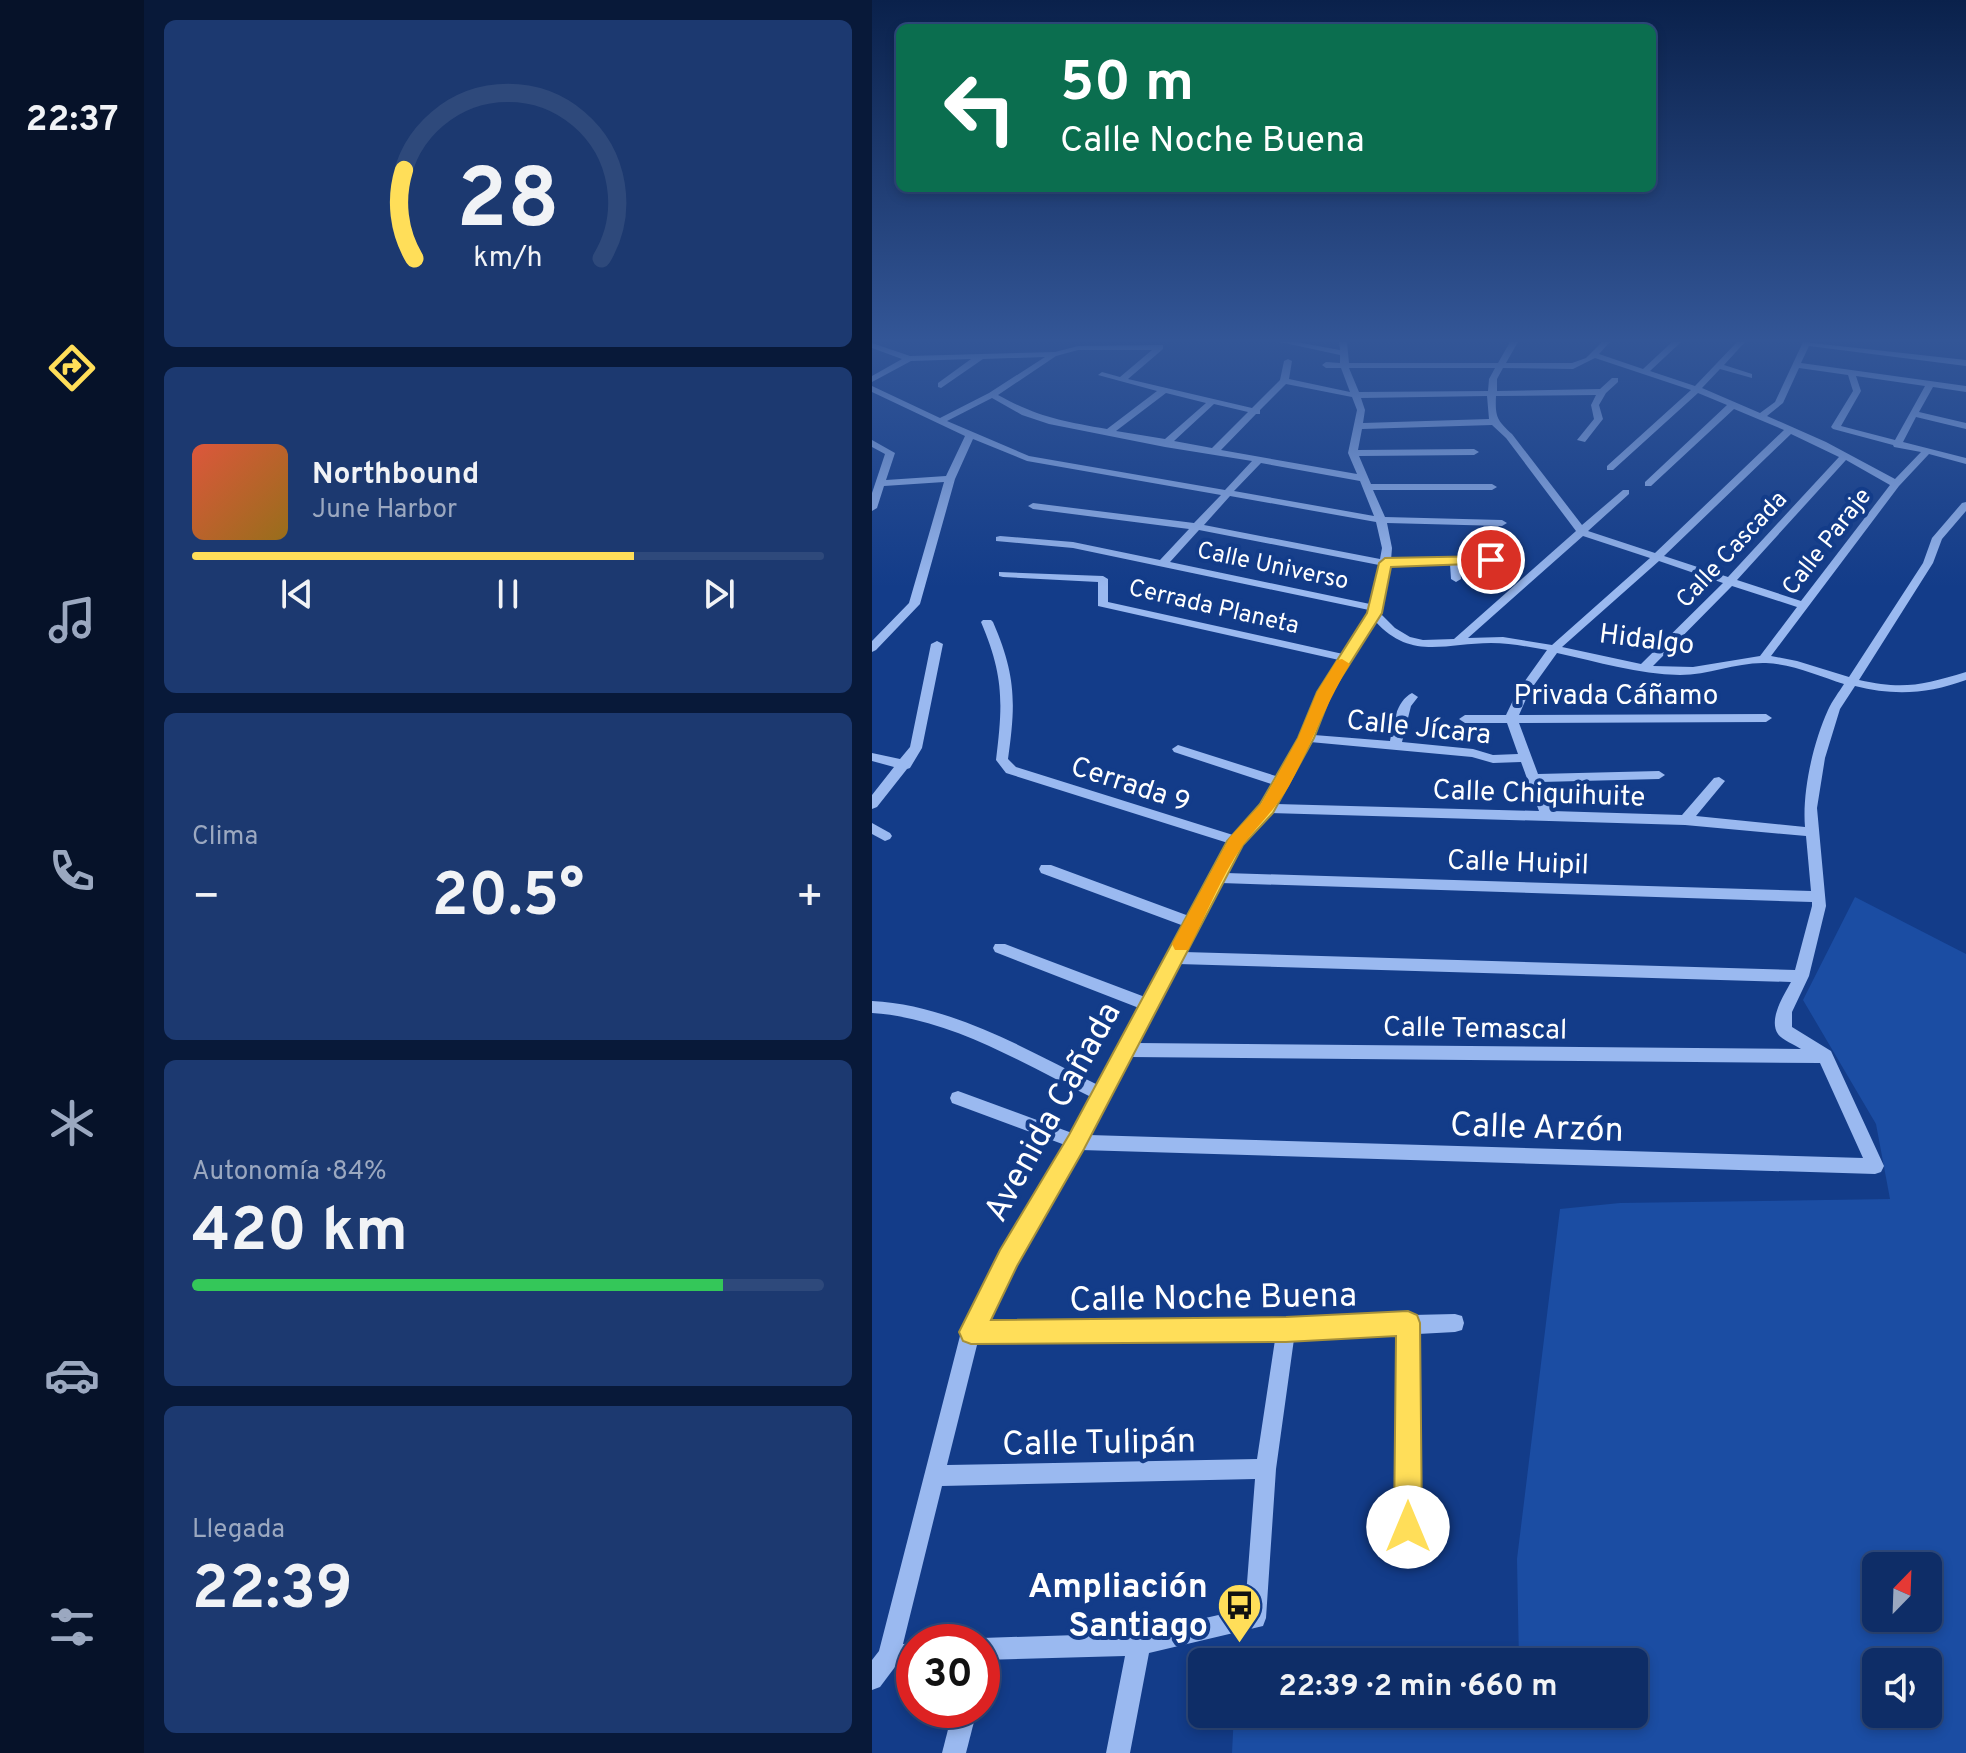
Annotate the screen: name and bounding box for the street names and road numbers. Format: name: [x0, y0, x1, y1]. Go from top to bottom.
street label: Calle Paraje: [1776, 483, 1879, 602]
street label: Calle Cascada: [1671, 486, 1794, 615]
street label: Calle Universo: [1194, 536, 1351, 598]
street label: Cerrada Planeta: [1125, 574, 1302, 642]
street label: Hidalgo: [1597, 617, 1696, 665]
street label: Privada Cáñamo: [1514, 679, 1718, 715]
street label: Calle Jícara: [1344, 703, 1493, 754]
street label: Cerrada 9: [1066, 750, 1194, 822]
street label: Calle Chiquihuite: [1432, 773, 1646, 817]
street label: Calle Huipil: [1446, 844, 1589, 884]
street label: Avenida Cañada: [976, 995, 1132, 1230]
street label: Calle Temascal: [1382, 1010, 1567, 1050]
street label: Calle Arzón: [1449, 1105, 1624, 1154]
street label: Calle Noche Buena: [1069, 1275, 1357, 1324]
street label: Calle Tulipán: [1002, 1421, 1196, 1468]

